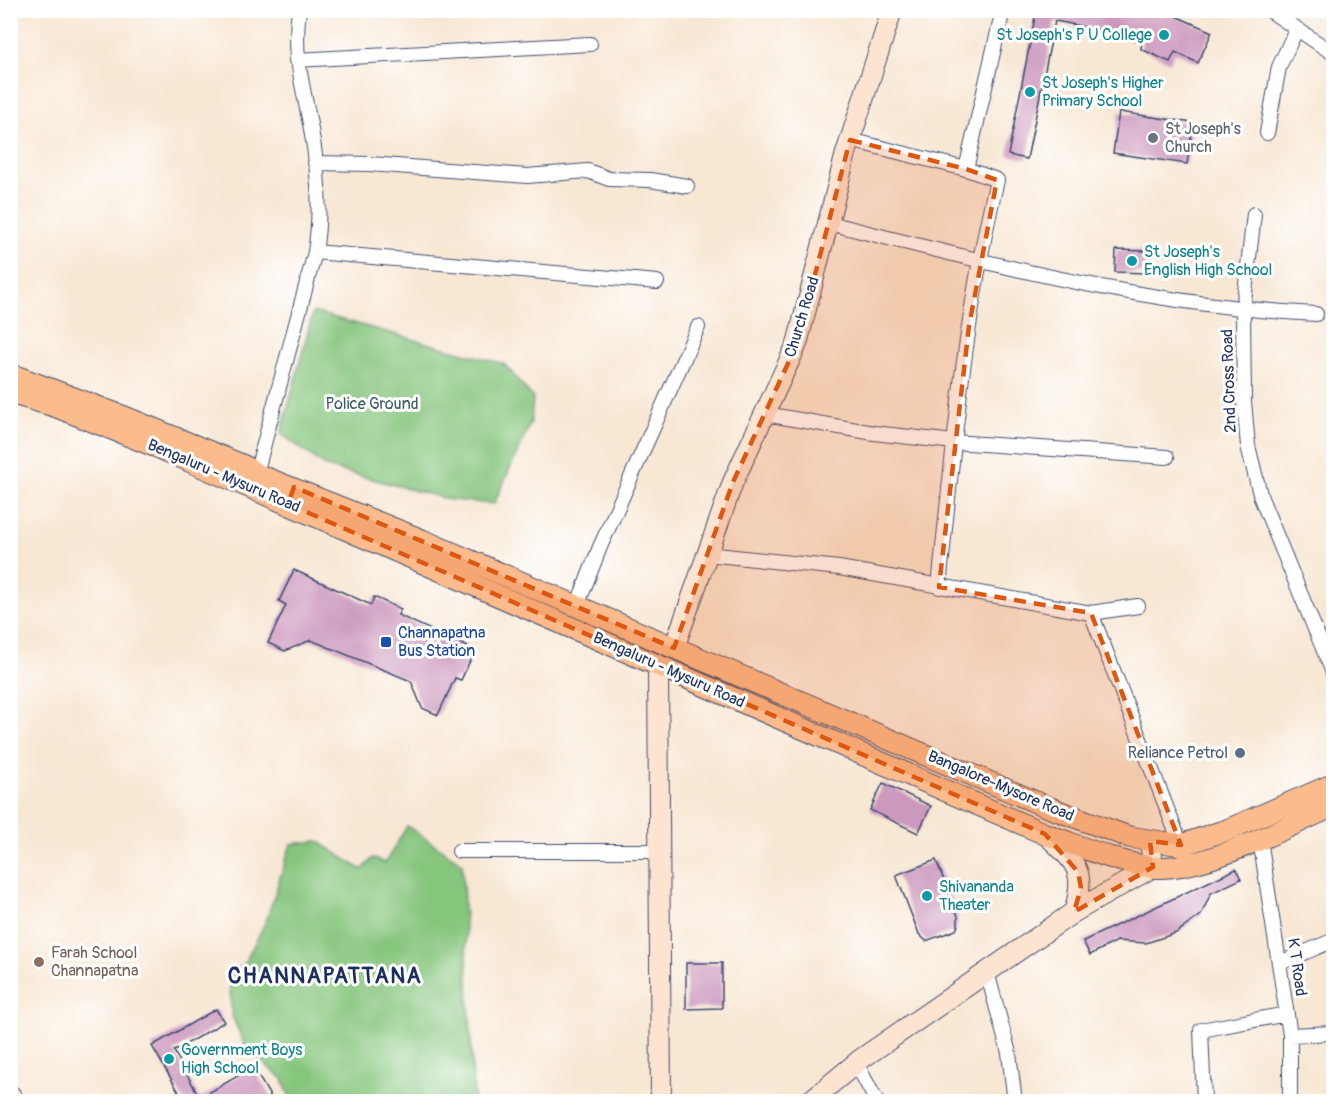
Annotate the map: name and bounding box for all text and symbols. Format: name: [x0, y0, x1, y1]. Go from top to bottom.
place label: St Joseph's P U College: [996, 25, 1152, 45]
marker: St Joseph's P U College: [1157, 28, 1171, 42]
place label: St Joseph's Higher Primary School: [1042, 73, 1164, 111]
marker: St Joseph's Higher Primary School: [1023, 85, 1037, 99]
place label: St Joseph's Church: [1165, 119, 1241, 157]
marker: St Joseph's Church: [1146, 131, 1160, 145]
place label: St Joseph's English High School: [1144, 242, 1272, 280]
marker: St Joseph's English High School: [1125, 254, 1139, 268]
street label: Church Road: [780, 274, 824, 360]
street label: 2nd Cross Road: [1217, 329, 1241, 433]
park label: Police Ground: [325, 394, 419, 414]
street label: Bengaluru - Mysuru Road: [145, 435, 303, 517]
place label: Channapatna Bus Station: [398, 623, 485, 661]
street label: Bengaluru - Mysuru Road: [590, 627, 748, 713]
marker: Channapatna Bus Station: [379, 635, 393, 649]
place label: Reliance Petrol: [1128, 743, 1228, 763]
street label: Bangalore-Mysore Road: [925, 746, 1077, 826]
marker: Reliance Petrol: [1233, 746, 1247, 760]
place label: Shivananda Theater: [939, 877, 1014, 915]
marker: Shivananda Theater: [920, 889, 934, 903]
street label: K T Road: [1283, 937, 1311, 997]
place label: Farah School Channapatna: [51, 943, 138, 981]
marker: Farah School Channapatna: [32, 955, 46, 969]
district label: CHANNAPATTANA: [228, 962, 422, 990]
place label: Government Boys High School: [181, 1040, 302, 1078]
marker: Government Boys High School: [162, 1052, 176, 1066]

